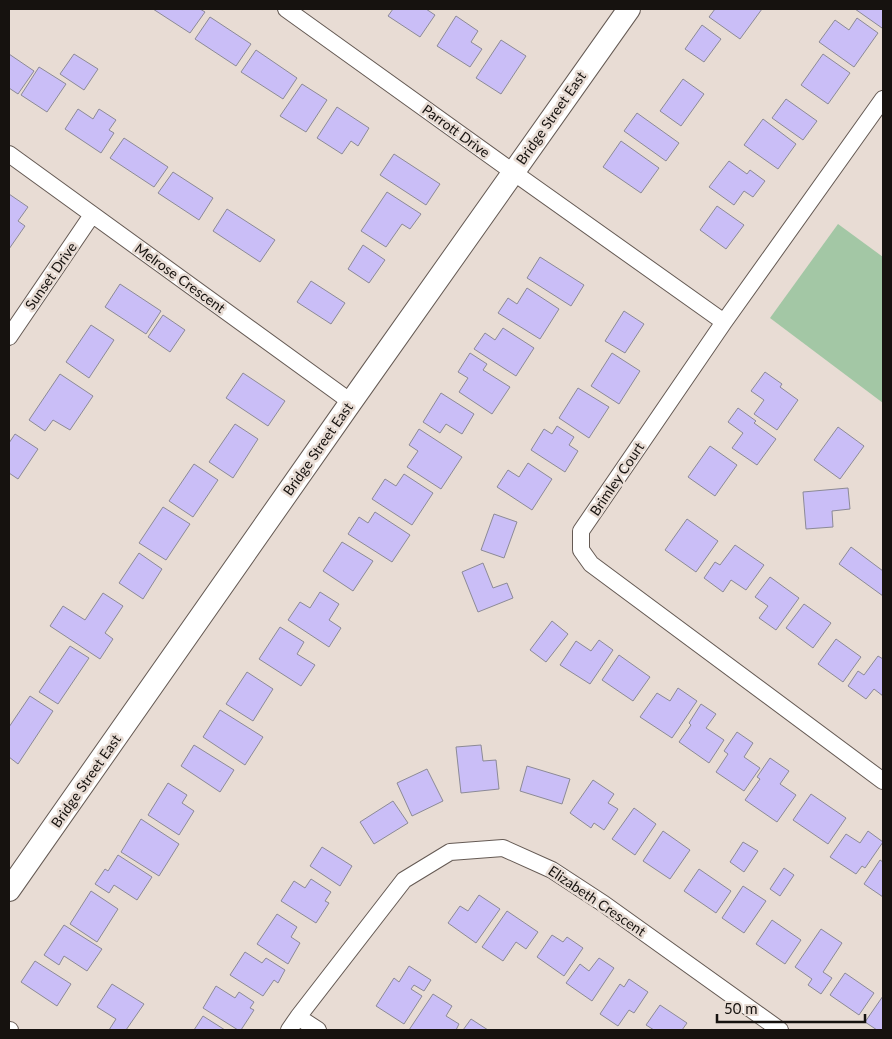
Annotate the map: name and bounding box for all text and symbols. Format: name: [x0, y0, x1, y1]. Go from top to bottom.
street label: Bridge Street East: [512, 68, 589, 168]
street label: Parrott Drive: [419, 100, 493, 161]
street label: Sunset Drive: [21, 239, 80, 313]
street label: Melrose Crescent: [132, 239, 229, 316]
street label: Bridge Street East: [279, 399, 356, 499]
street label: Brimley Court: [586, 439, 647, 519]
street label: Bridge Street East: [47, 731, 124, 831]
street label: Elizabeth Crescent: [545, 862, 649, 939]
scale bar: [717, 992, 864, 1024]
text: 50 m: [724, 999, 758, 1017]

